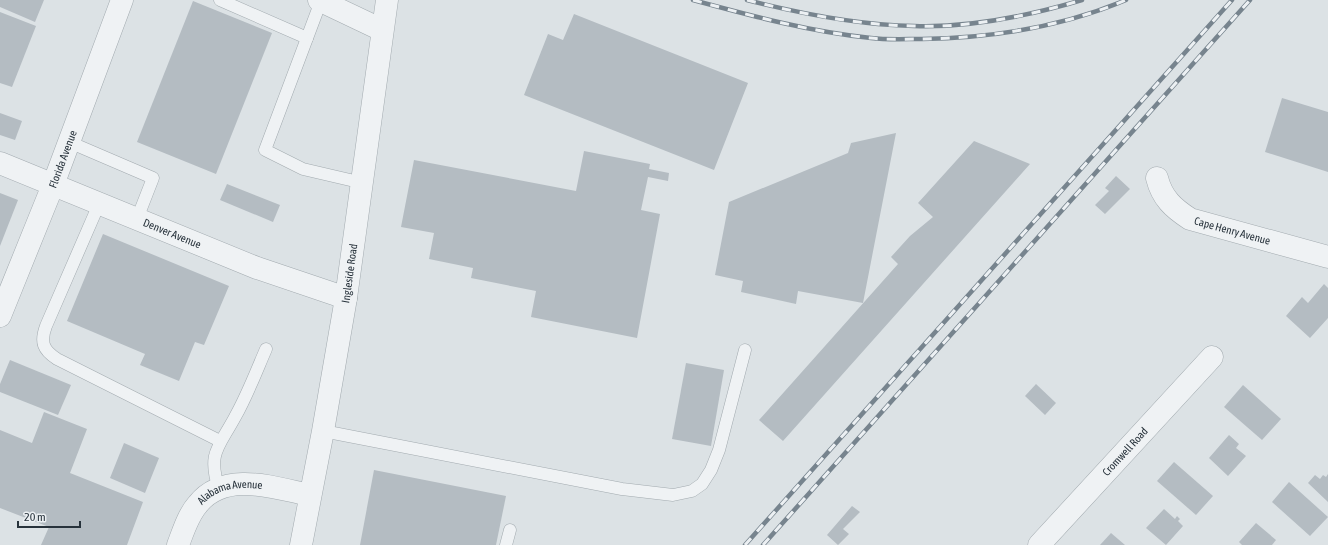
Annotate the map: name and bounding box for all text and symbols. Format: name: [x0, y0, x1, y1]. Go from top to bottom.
street label: Florida Avenue: [46, 129, 79, 190]
street label: Cape Henry Avenue: [1193, 214, 1272, 247]
street label: Denver Avenue: [142, 216, 203, 250]
street label: Ingleside Road: [339, 243, 359, 304]
street label: Cromwell Road: [1100, 425, 1150, 478]
street label: Alabama Avenue: [195, 478, 263, 507]
scale bar: [18, 503, 80, 529]
text: 20 m: [24, 510, 46, 524]

